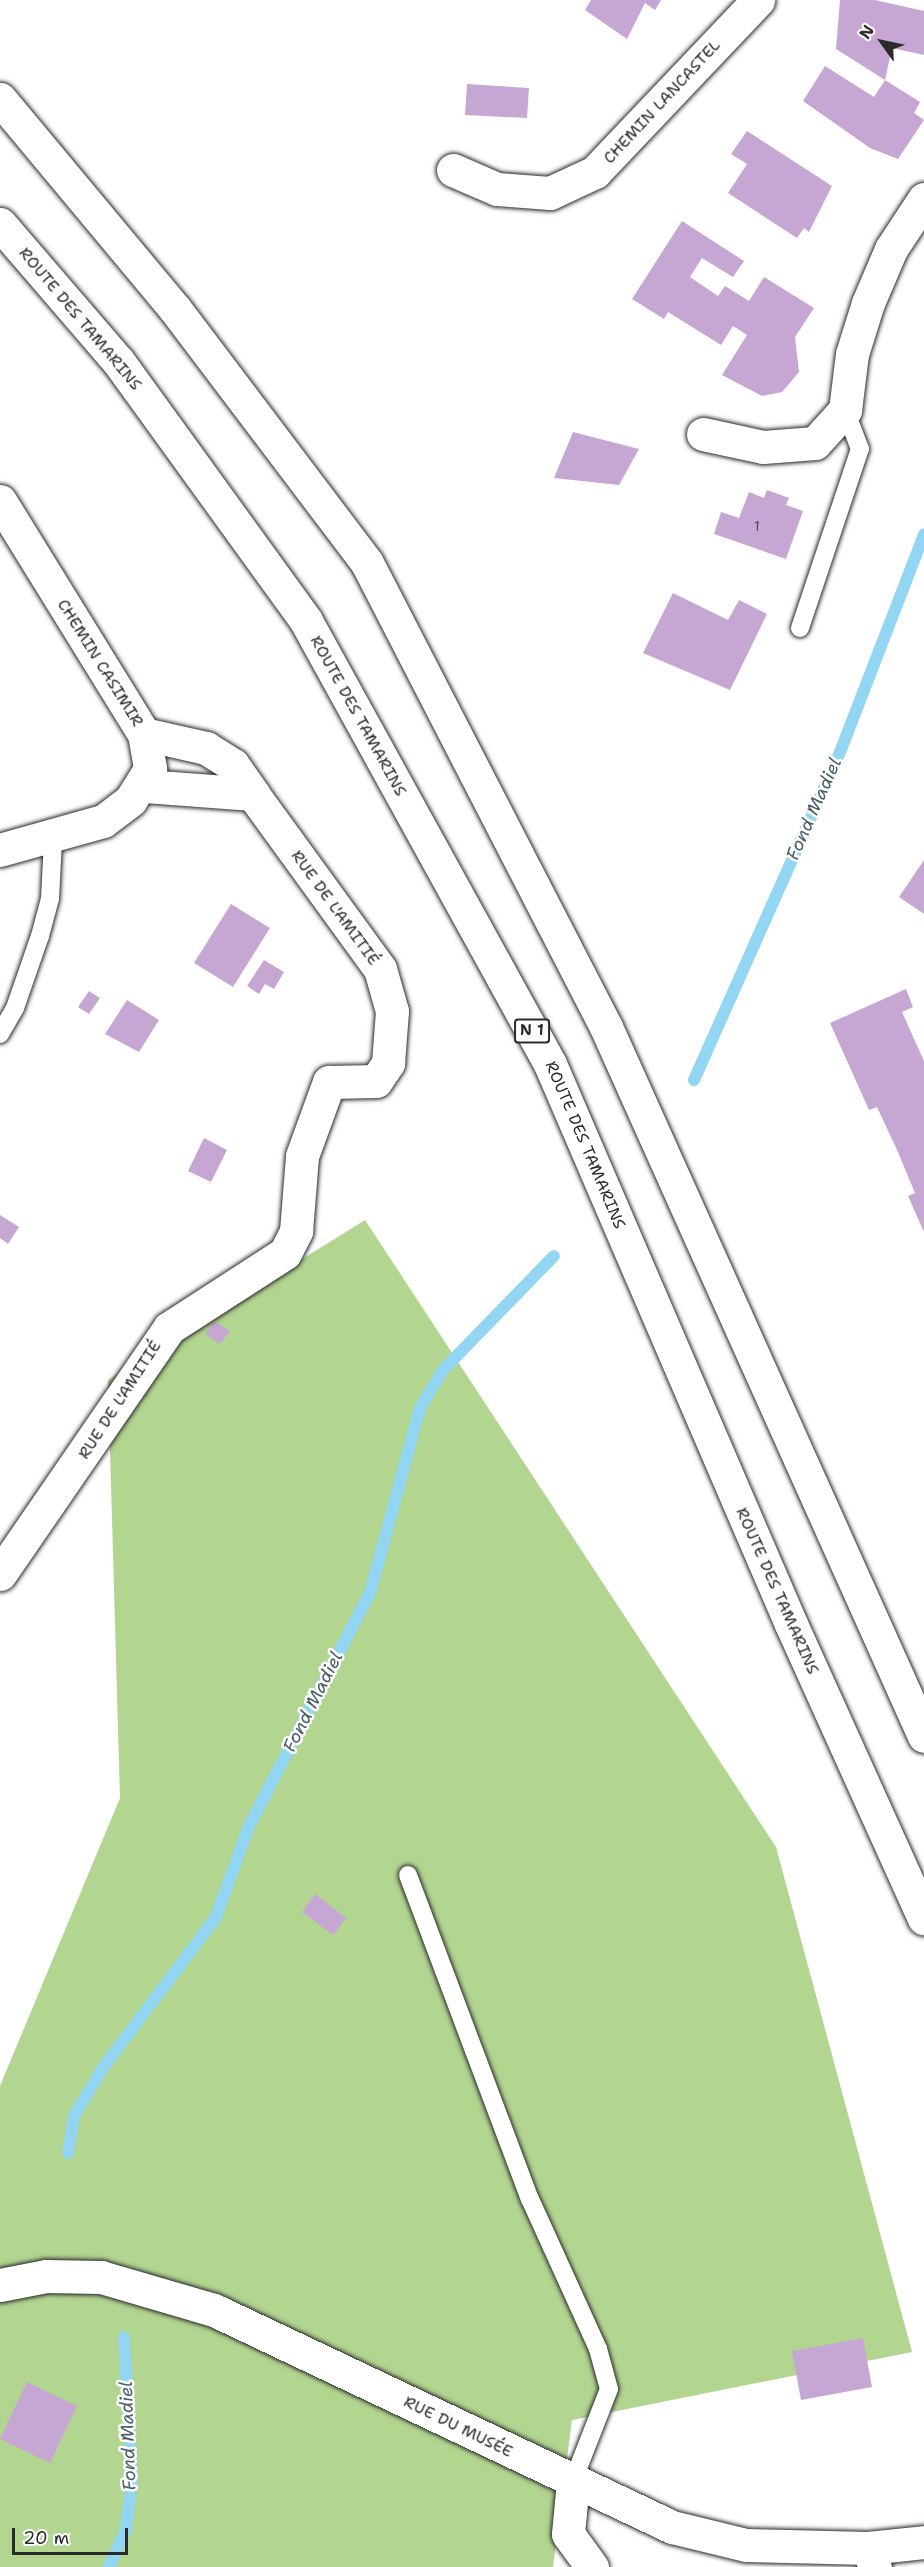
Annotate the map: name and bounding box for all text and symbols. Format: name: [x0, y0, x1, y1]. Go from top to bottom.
north arrow: [852, 12, 912, 72]
text: N: [854, 21, 879, 43]
street label: CHEMIN LANCASTEL: [600, 36, 724, 168]
street label: ROUTE DES TAMARINS: [15, 244, 145, 394]
house number: 1: [754, 518, 760, 534]
street label: CHEMIN CASIMIR: [53, 596, 147, 730]
street label: ROUTE DES TAMARINS: [306, 633, 410, 799]
water label: Fond Madiel: [782, 755, 846, 863]
street label: RUE DE L'AMITIÉ: [287, 847, 383, 969]
road number: N 1: [514, 1019, 550, 1043]
street label: ROUTE DES TAMARINS: [541, 1058, 629, 1232]
street label: RUE DE L'AMITIÉ: [75, 1337, 165, 1463]
street label: ROUTE DES TAMARINS: [732, 1505, 822, 1677]
water label: Fond Madiel: [278, 1648, 348, 1756]
water label: Fond Madiel: [115, 2381, 141, 2491]
street label: RUE DU MUSÉE: [400, 2392, 516, 2462]
scale bar: [15, 2516, 130, 2554]
text: 20 m: [23, 2526, 69, 2550]

